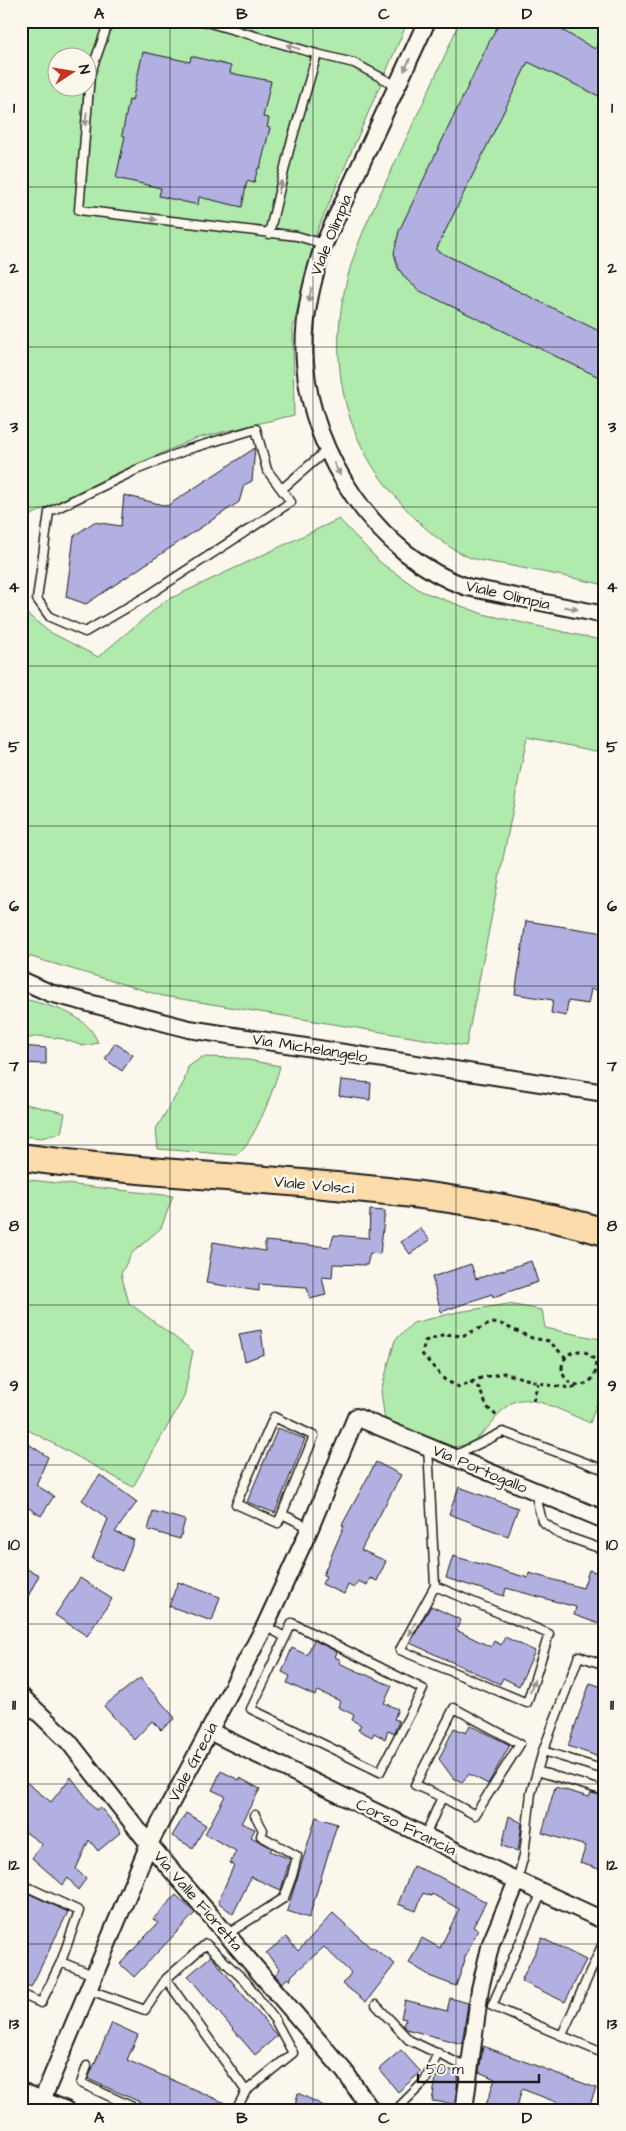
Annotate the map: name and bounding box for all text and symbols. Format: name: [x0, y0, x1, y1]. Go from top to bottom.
text: A: [94, 3, 105, 25]
text: B: [236, 3, 248, 25]
text: C: [378, 3, 390, 25]
text: D: [522, 3, 533, 25]
one-way arrow: [285, 43, 300, 51]
north arrow: [48, 48, 98, 98]
one-way arrow: [402, 58, 410, 72]
text: N: [73, 63, 94, 76]
text: 1: [13, 97, 16, 119]
text: 1: [611, 97, 614, 119]
one-way arrow: [82, 111, 90, 127]
one-way arrow: [276, 179, 284, 194]
street label: Viale Olimpia: [305, 191, 357, 279]
one-way arrow: [142, 215, 158, 223]
text: 2: [8, 257, 19, 279]
text: 2: [606, 257, 617, 279]
one-way arrow: [305, 287, 313, 303]
text: 3: [9, 416, 19, 438]
text: 3: [607, 416, 617, 438]
one-way arrow: [333, 462, 341, 476]
street label: Viale Olimpia: [464, 575, 552, 615]
text: 4: [9, 576, 20, 598]
text: 4: [607, 576, 618, 598]
one-way arrow: [563, 605, 579, 613]
text: 5: [8, 736, 20, 758]
text: 5: [606, 736, 618, 758]
text: 6: [9, 895, 19, 917]
text: 6: [607, 895, 617, 917]
street label: Via Michelangelo: [251, 1028, 369, 1069]
text: 7: [8, 1055, 19, 1077]
text: 7: [606, 1055, 617, 1077]
street label: Viale Volsci: [273, 1171, 356, 1200]
text: 8: [9, 1215, 20, 1237]
text: 8: [607, 1215, 618, 1237]
text: 9: [9, 1375, 19, 1397]
text: 9: [607, 1375, 617, 1397]
street label: Via Portogallo: [429, 1439, 531, 1500]
text: 10: [8, 1534, 20, 1556]
text: 10: [606, 1534, 618, 1556]
one-way arrow: [408, 1621, 416, 1636]
one-way arrow: [529, 1678, 537, 1693]
text: 11: [12, 1694, 17, 1716]
text: 11: [610, 1694, 615, 1716]
street label: Viale Grecia: [163, 1718, 223, 1806]
street label: Corso Francia: [352, 1793, 460, 1861]
street label: Via Valle Fioretta: [148, 1846, 248, 1956]
text: 12: [8, 1854, 20, 1876]
text: 12: [606, 1854, 618, 1876]
text: 13: [9, 2013, 20, 2035]
text: 13: [607, 2013, 618, 2035]
scale bar: [418, 2051, 540, 2083]
text: 50 m: [426, 2059, 464, 2080]
text: A: [94, 2107, 105, 2129]
text: B: [236, 2107, 248, 2129]
text: C: [378, 2107, 390, 2129]
text: D: [522, 2107, 533, 2129]

